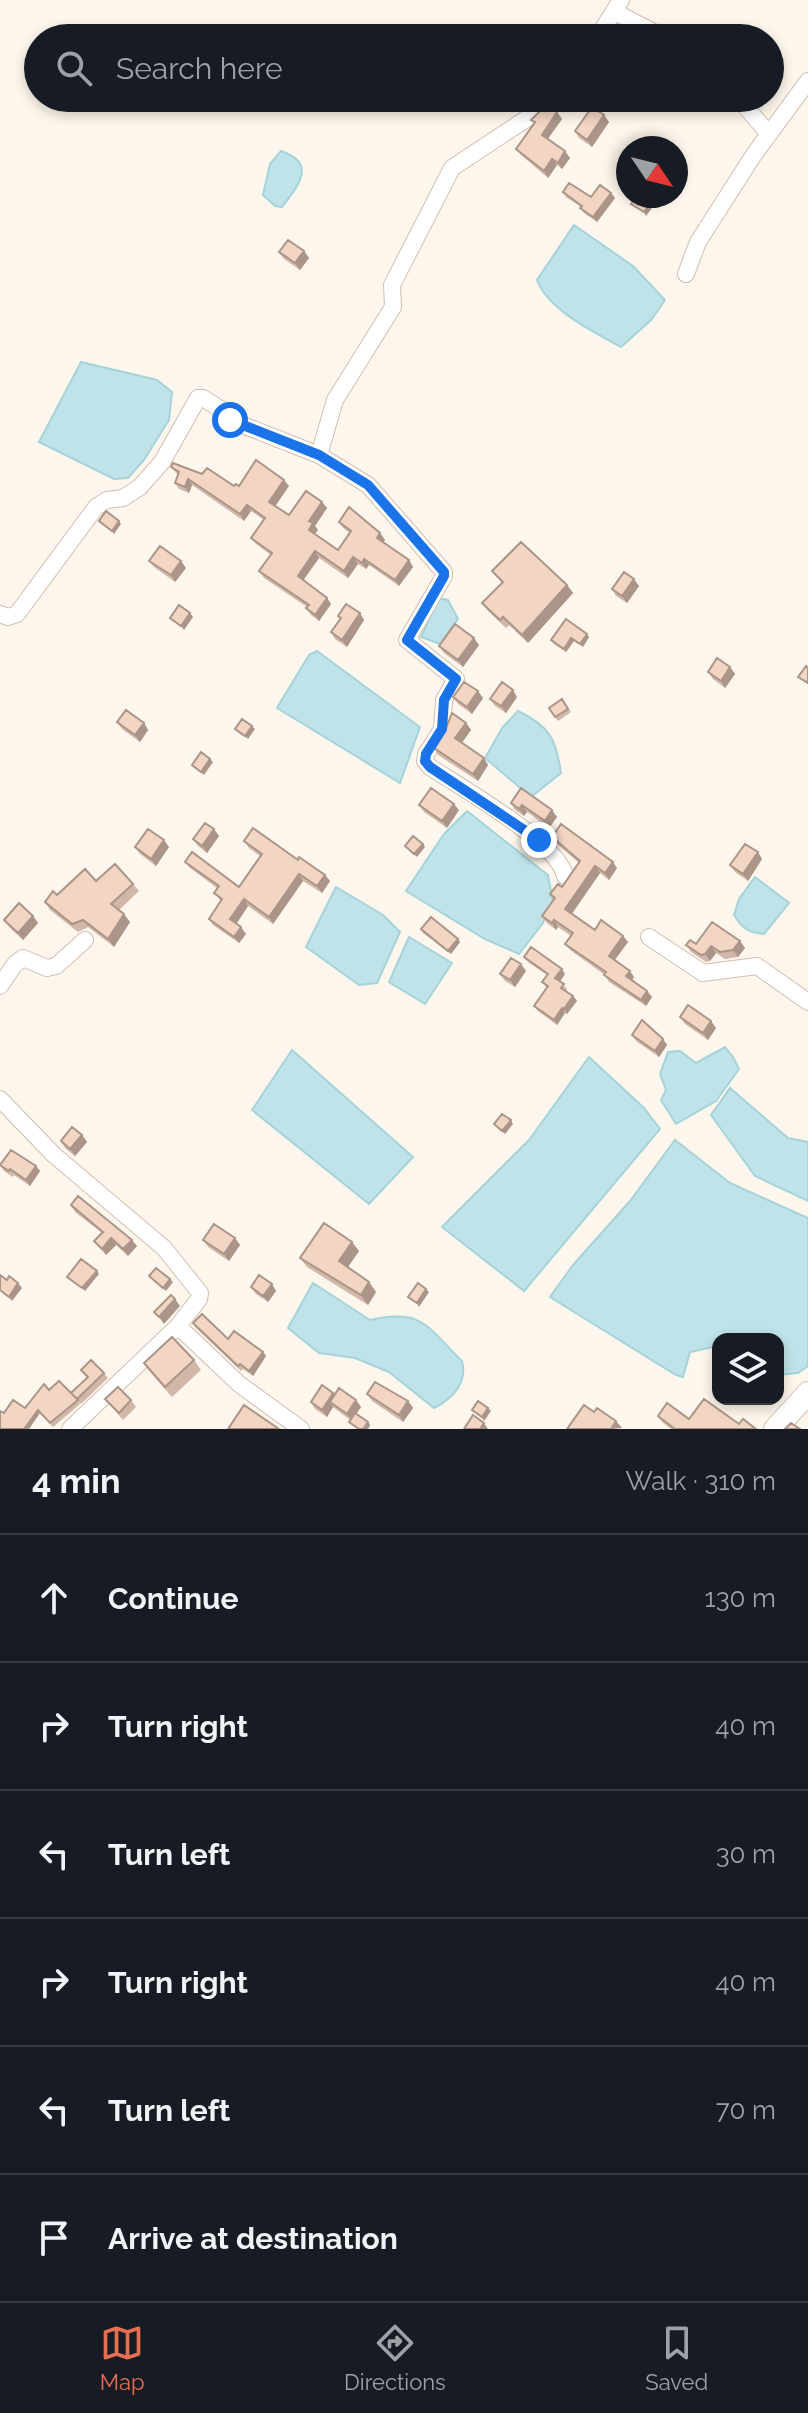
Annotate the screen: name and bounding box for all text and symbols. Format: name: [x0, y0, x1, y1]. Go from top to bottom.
search box: [24, 24, 784, 112]
icon: search: [52, 46, 96, 90]
text: Search here: [116, 51, 283, 86]
north arrow: [616, 136, 688, 208]
route start: [212, 402, 248, 438]
route end: [521, 822, 557, 858]
map controls: [712, 1333, 784, 1405]
button: layers: [712, 1333, 784, 1405]
text: 4 min: [32, 1461, 120, 1501]
text: Walk · 310 m: [626, 1466, 776, 1496]
icon: ahead: [32, 1576, 76, 1620]
text: Continue: [108, 1581, 239, 1616]
text: 130 m: [705, 1583, 776, 1613]
icon: right: [32, 1704, 76, 1748]
text: Turn right: [108, 1709, 248, 1744]
text: 40 m: [715, 1711, 776, 1741]
icon: left: [32, 1832, 76, 1876]
text: Turn left: [108, 1837, 230, 1872]
text: 30 m: [716, 1839, 776, 1869]
icon: right: [32, 1960, 76, 2004]
text: Turn right: [108, 1965, 248, 2000]
text: 40 m: [715, 1967, 776, 1997]
icon: left: [32, 2088, 76, 2132]
text: Turn left: [108, 2093, 230, 2128]
text: 70 m: [716, 2095, 776, 2125]
icon: arrive: [32, 2216, 76, 2260]
text: Arrive at destination: [108, 2221, 398, 2256]
tab: Map: [100, 2321, 145, 2395]
tab: Directions: [344, 2321, 446, 2395]
tab: Saved: [645, 2321, 708, 2395]

